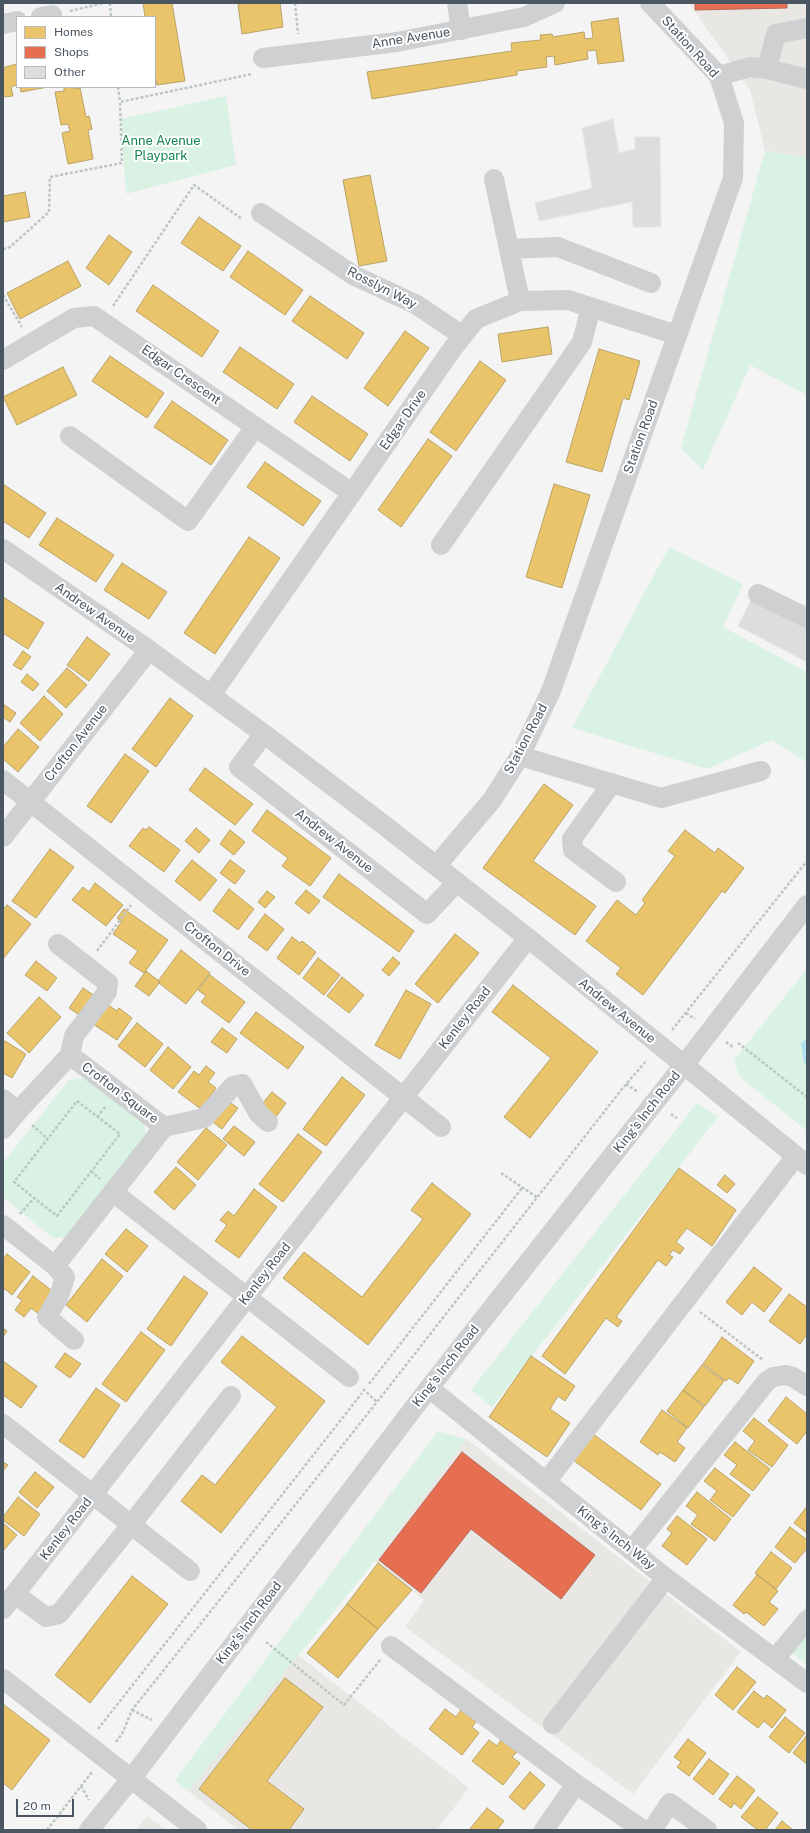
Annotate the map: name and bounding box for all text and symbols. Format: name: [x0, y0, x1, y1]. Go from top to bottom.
street label: Station Road: [658, 13, 722, 81]
legend: [16, 16, 156, 88]
street label: Anne Avenue: [371, 24, 451, 52]
text: Homes: [54, 25, 93, 39]
text: Shops: [54, 45, 89, 59]
text: Other: [54, 65, 86, 79]
park label: Anne Avenue Playpark: [121, 133, 201, 164]
street label: Rosslyn Way: [345, 264, 419, 312]
street label: Edgar Crescent: [138, 342, 224, 408]
street label: Edgar Drive: [376, 387, 430, 453]
street label: Station Road: [620, 398, 662, 476]
street label: Andrew Avenue: [52, 579, 138, 647]
street label: Crofton Avenue: [41, 701, 111, 785]
street label: Station Road: [501, 701, 551, 777]
street label: Andrew Avenue: [292, 806, 376, 876]
street label: Crofton Drive: [181, 918, 253, 980]
street label: Andrew Avenue: [575, 975, 659, 1047]
street label: Kenley Road: [436, 984, 494, 1052]
street label: Crofton Square: [78, 1059, 162, 1127]
street label: King's Inch Road: [610, 1068, 684, 1156]
street label: Kenley Road: [236, 1240, 294, 1308]
street label: King's Inch Road: [409, 1322, 483, 1410]
street label: Kenley Road: [37, 1495, 95, 1563]
street label: King's Inch Way: [574, 1503, 658, 1573]
street label: King's Inch Road: [213, 1579, 285, 1667]
scale bar: [18, 1791, 76, 1817]
text: 20 m: [23, 1799, 51, 1813]

